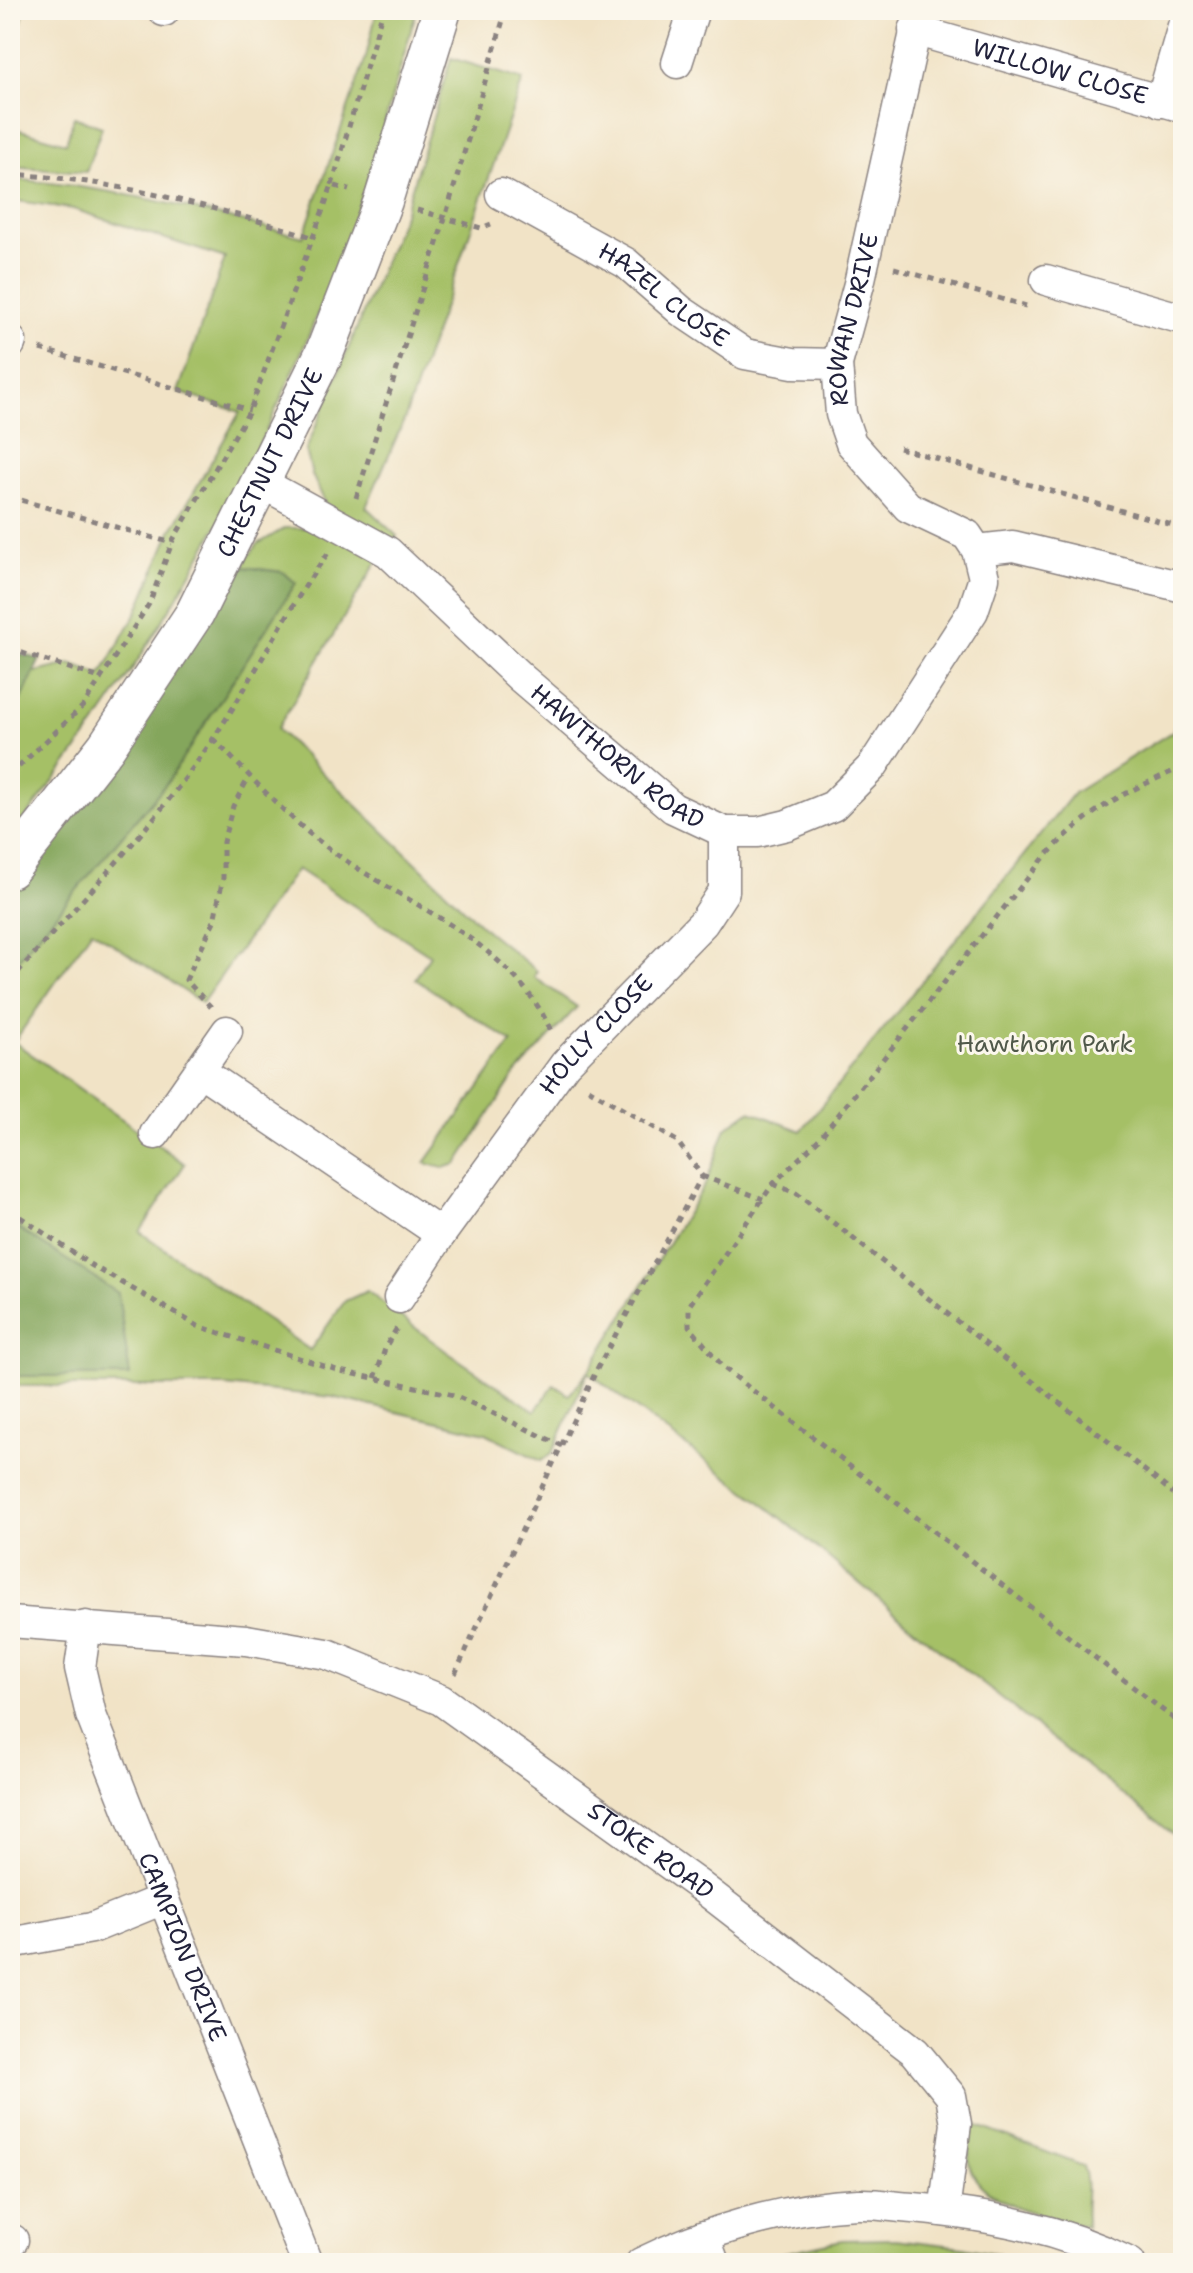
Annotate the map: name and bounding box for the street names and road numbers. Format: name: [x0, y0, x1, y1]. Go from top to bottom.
street label: WILLOW CLOSE: [969, 31, 1152, 112]
street label: ROWAN DRIVE: [819, 230, 886, 407]
street label: HAZEL CLOSE: [593, 235, 735, 355]
street label: CHESTNUT DRIVE: [209, 363, 331, 563]
street label: HAWTHORN ROAD: [524, 677, 709, 836]
street label: HOLLY CLOSE: [532, 967, 660, 1101]
street label: STOKE ROAD: [581, 1794, 720, 1907]
street label: CAMPION DRIVE: [131, 1848, 234, 2046]

